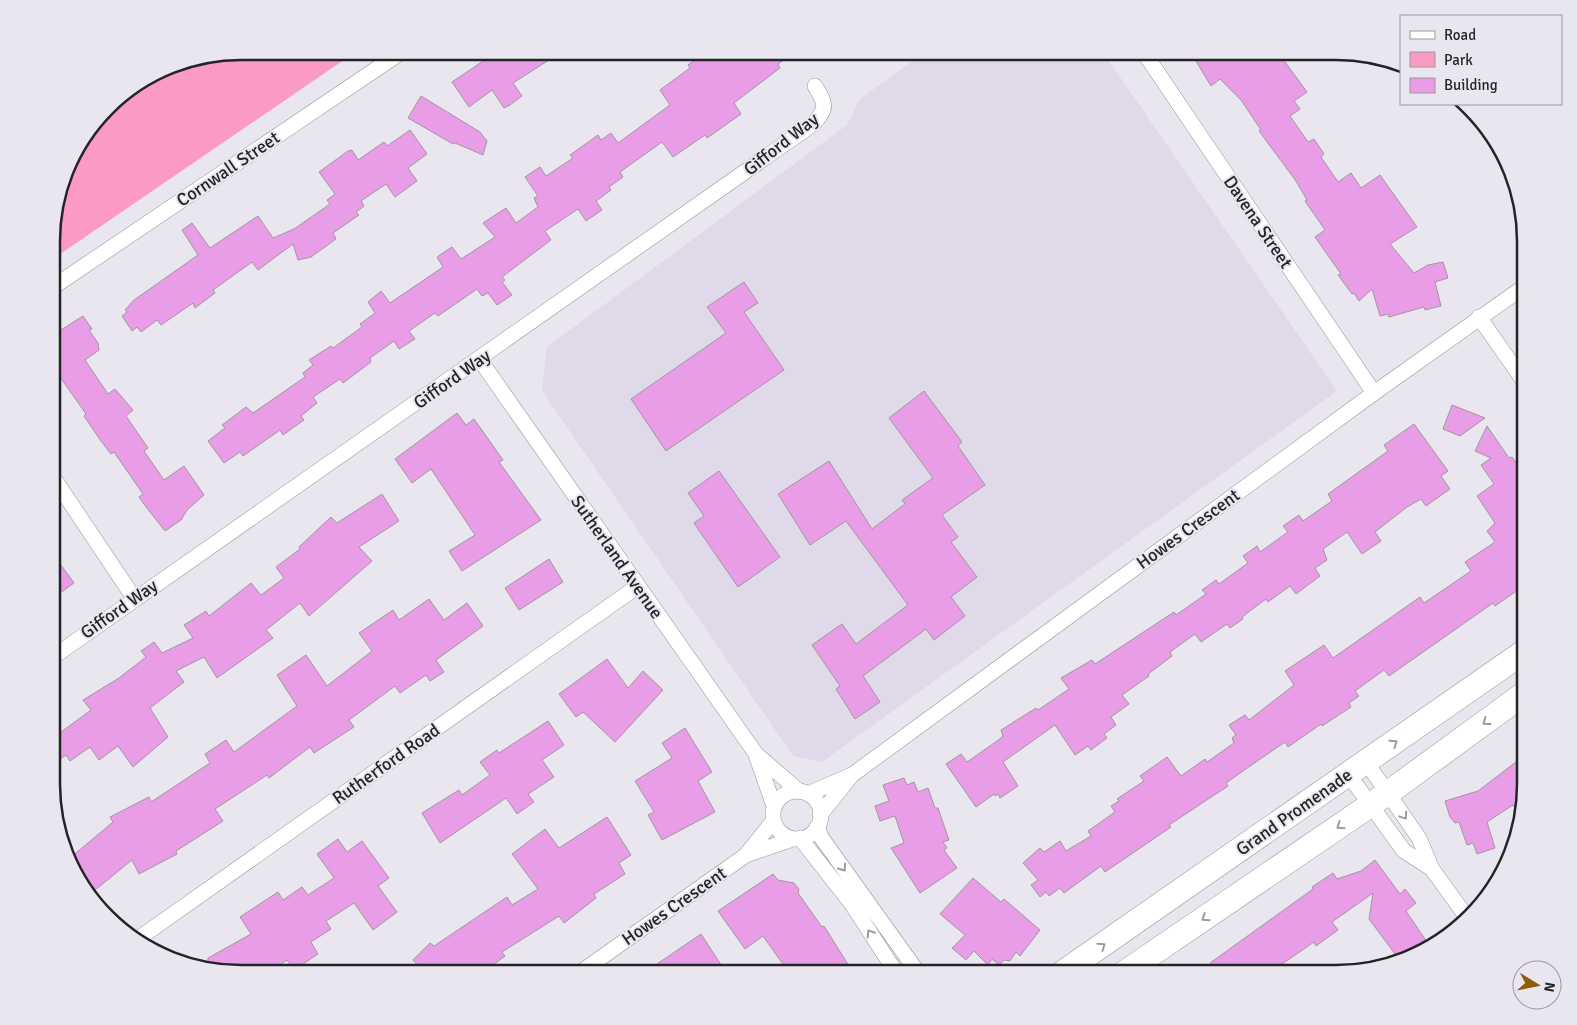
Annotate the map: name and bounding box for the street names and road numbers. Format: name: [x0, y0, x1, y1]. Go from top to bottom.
street label: Gifford Way: [739, 108, 823, 180]
street label: Cornwall Street: [172, 126, 284, 212]
street label: Davena Street: [1219, 171, 1297, 273]
street label: Gifford Way: [409, 344, 495, 414]
street label: Howes Crescent: [1132, 484, 1244, 574]
street label: Sutherland Avenue: [566, 491, 668, 623]
street label: Gifford Way: [76, 574, 162, 644]
street label: Rutherford Road: [328, 719, 444, 809]
street label: Grand Promenade: [1232, 764, 1356, 860]
street label: Howes Crescent: [618, 862, 730, 950]

